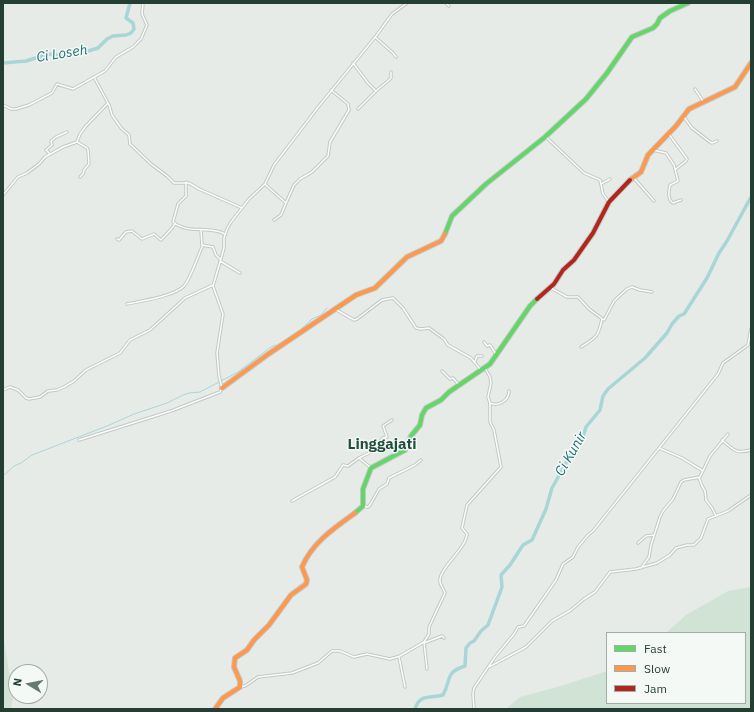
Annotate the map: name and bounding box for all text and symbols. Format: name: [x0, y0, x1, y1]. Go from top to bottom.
water label: Ci Loseh: [35, 42, 89, 66]
water label: Ci Kunir: [552, 429, 590, 479]
district label: Linggajati: [347, 436, 417, 454]
legend: [606, 632, 746, 704]
text: Fast: [644, 641, 667, 656]
text: Slow: [644, 661, 670, 676]
north arrow: [8, 664, 48, 704]
text: N: [10, 677, 25, 687]
text: Jam: [644, 681, 667, 696]

